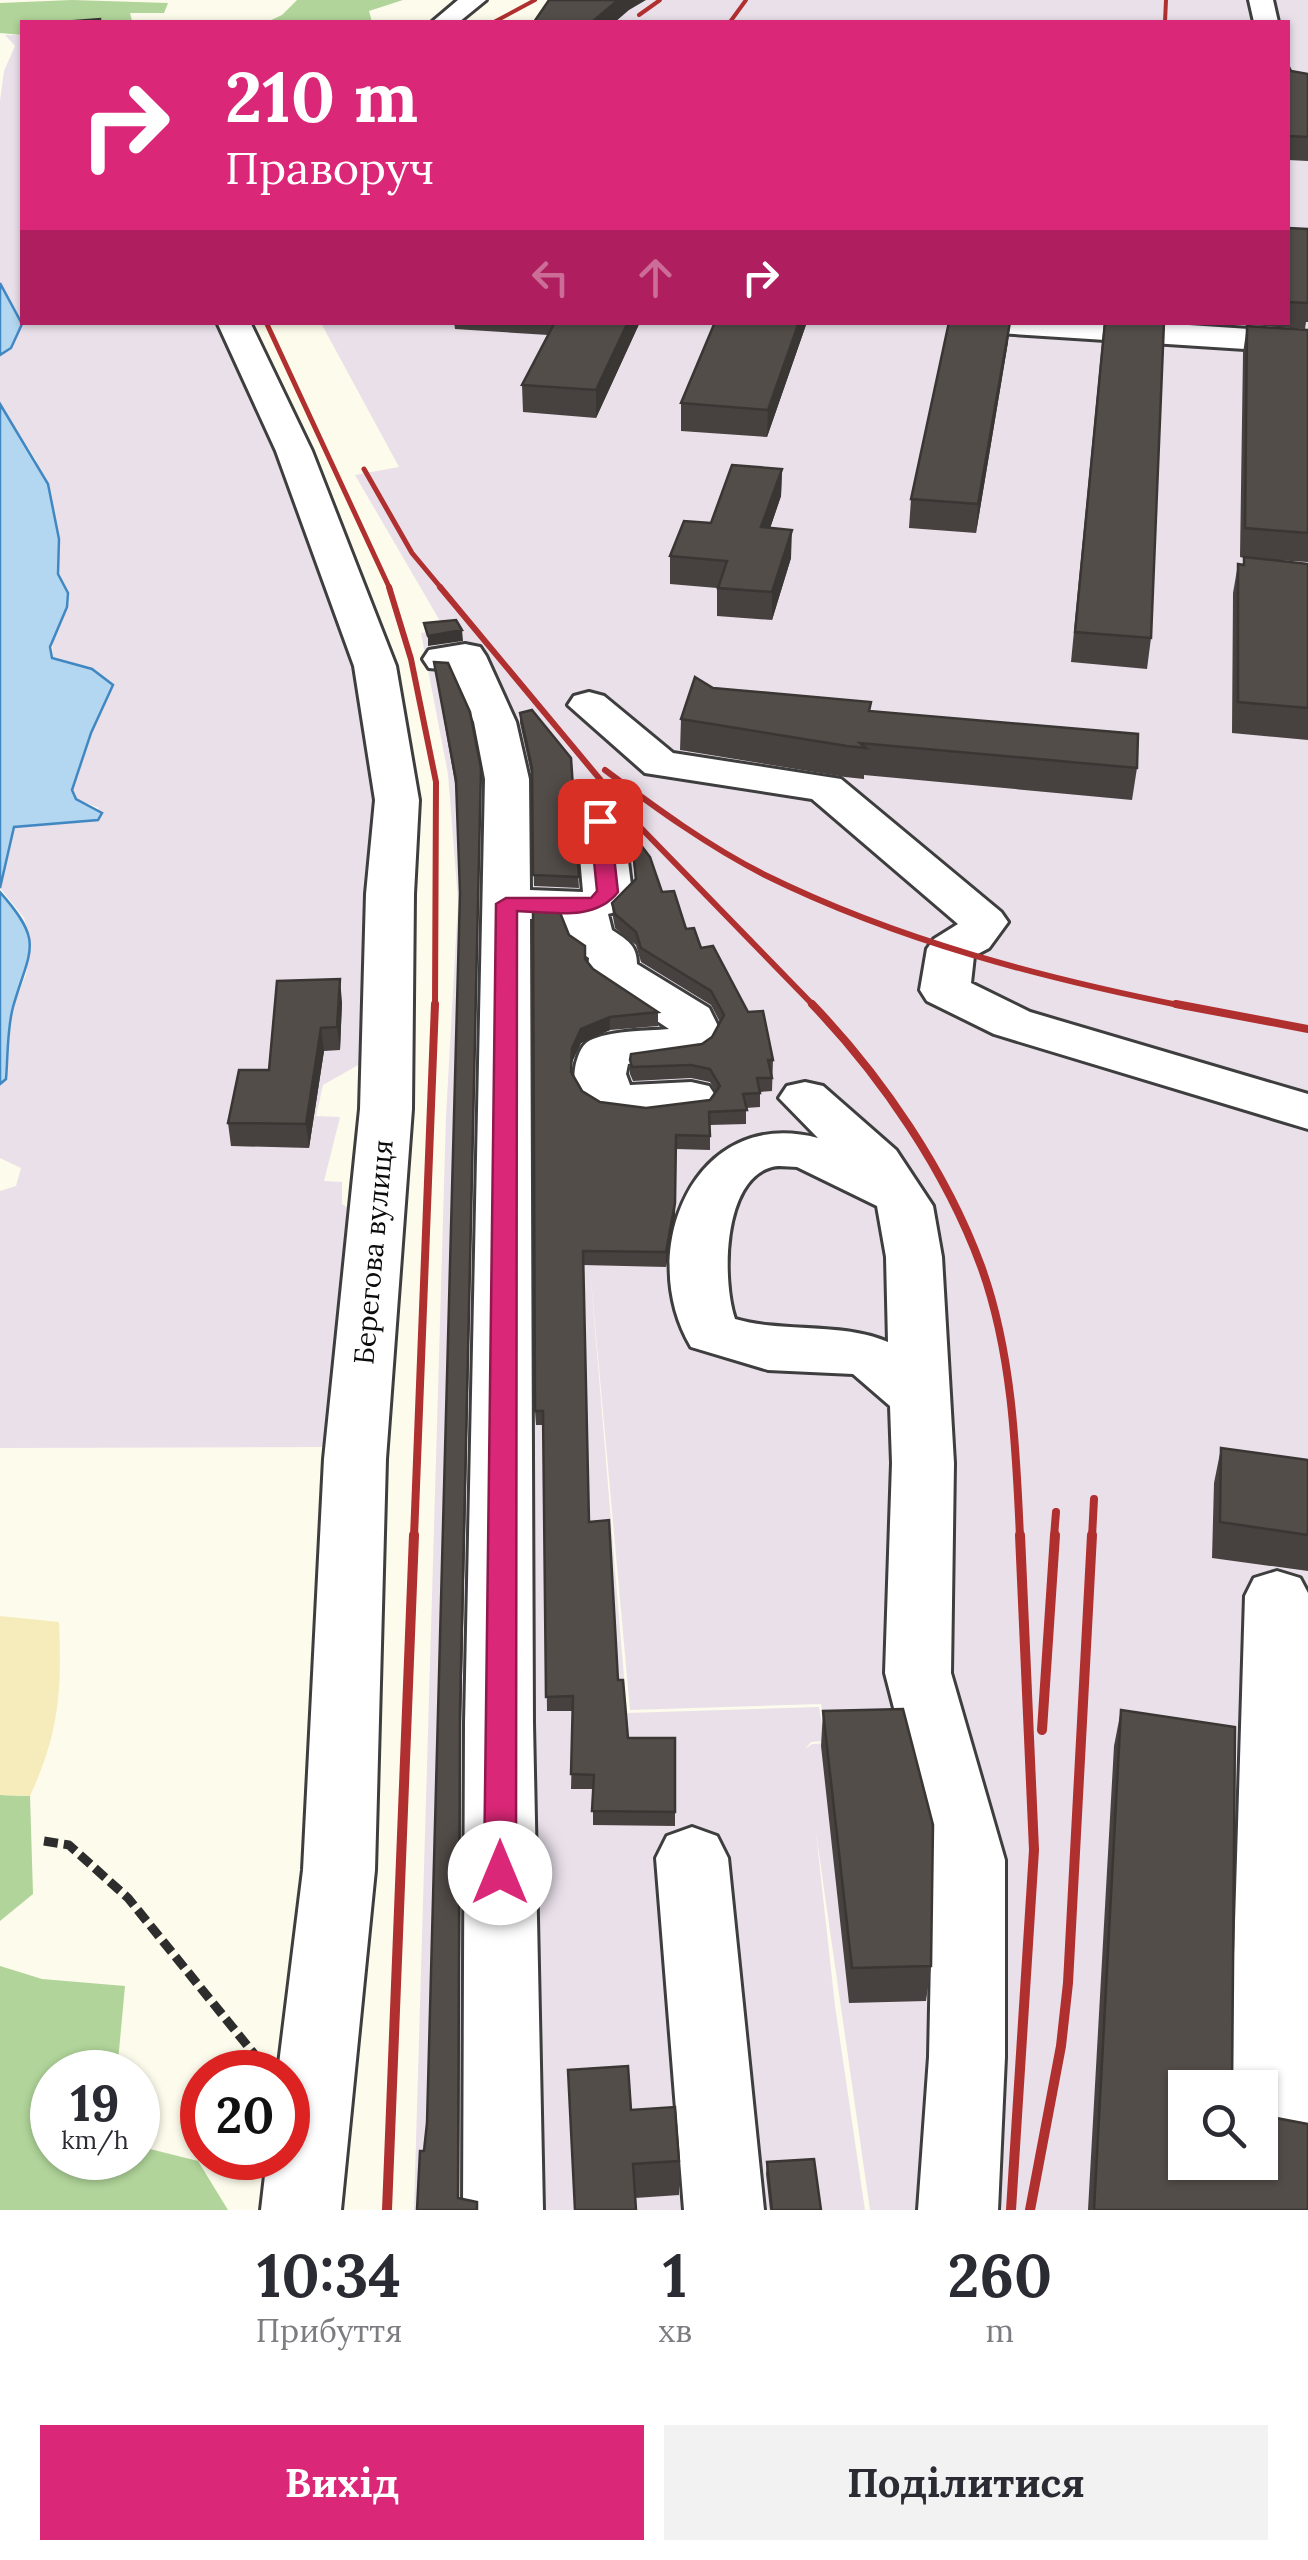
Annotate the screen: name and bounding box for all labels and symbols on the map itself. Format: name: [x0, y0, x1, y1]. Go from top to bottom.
pin: [558, 779, 643, 864]
street label: Берегова вулиця: [345, 1138, 401, 1366]
position arrow: [448, 1821, 552, 1925]
speed limit sign: 20: [180, 2050, 310, 2180]

